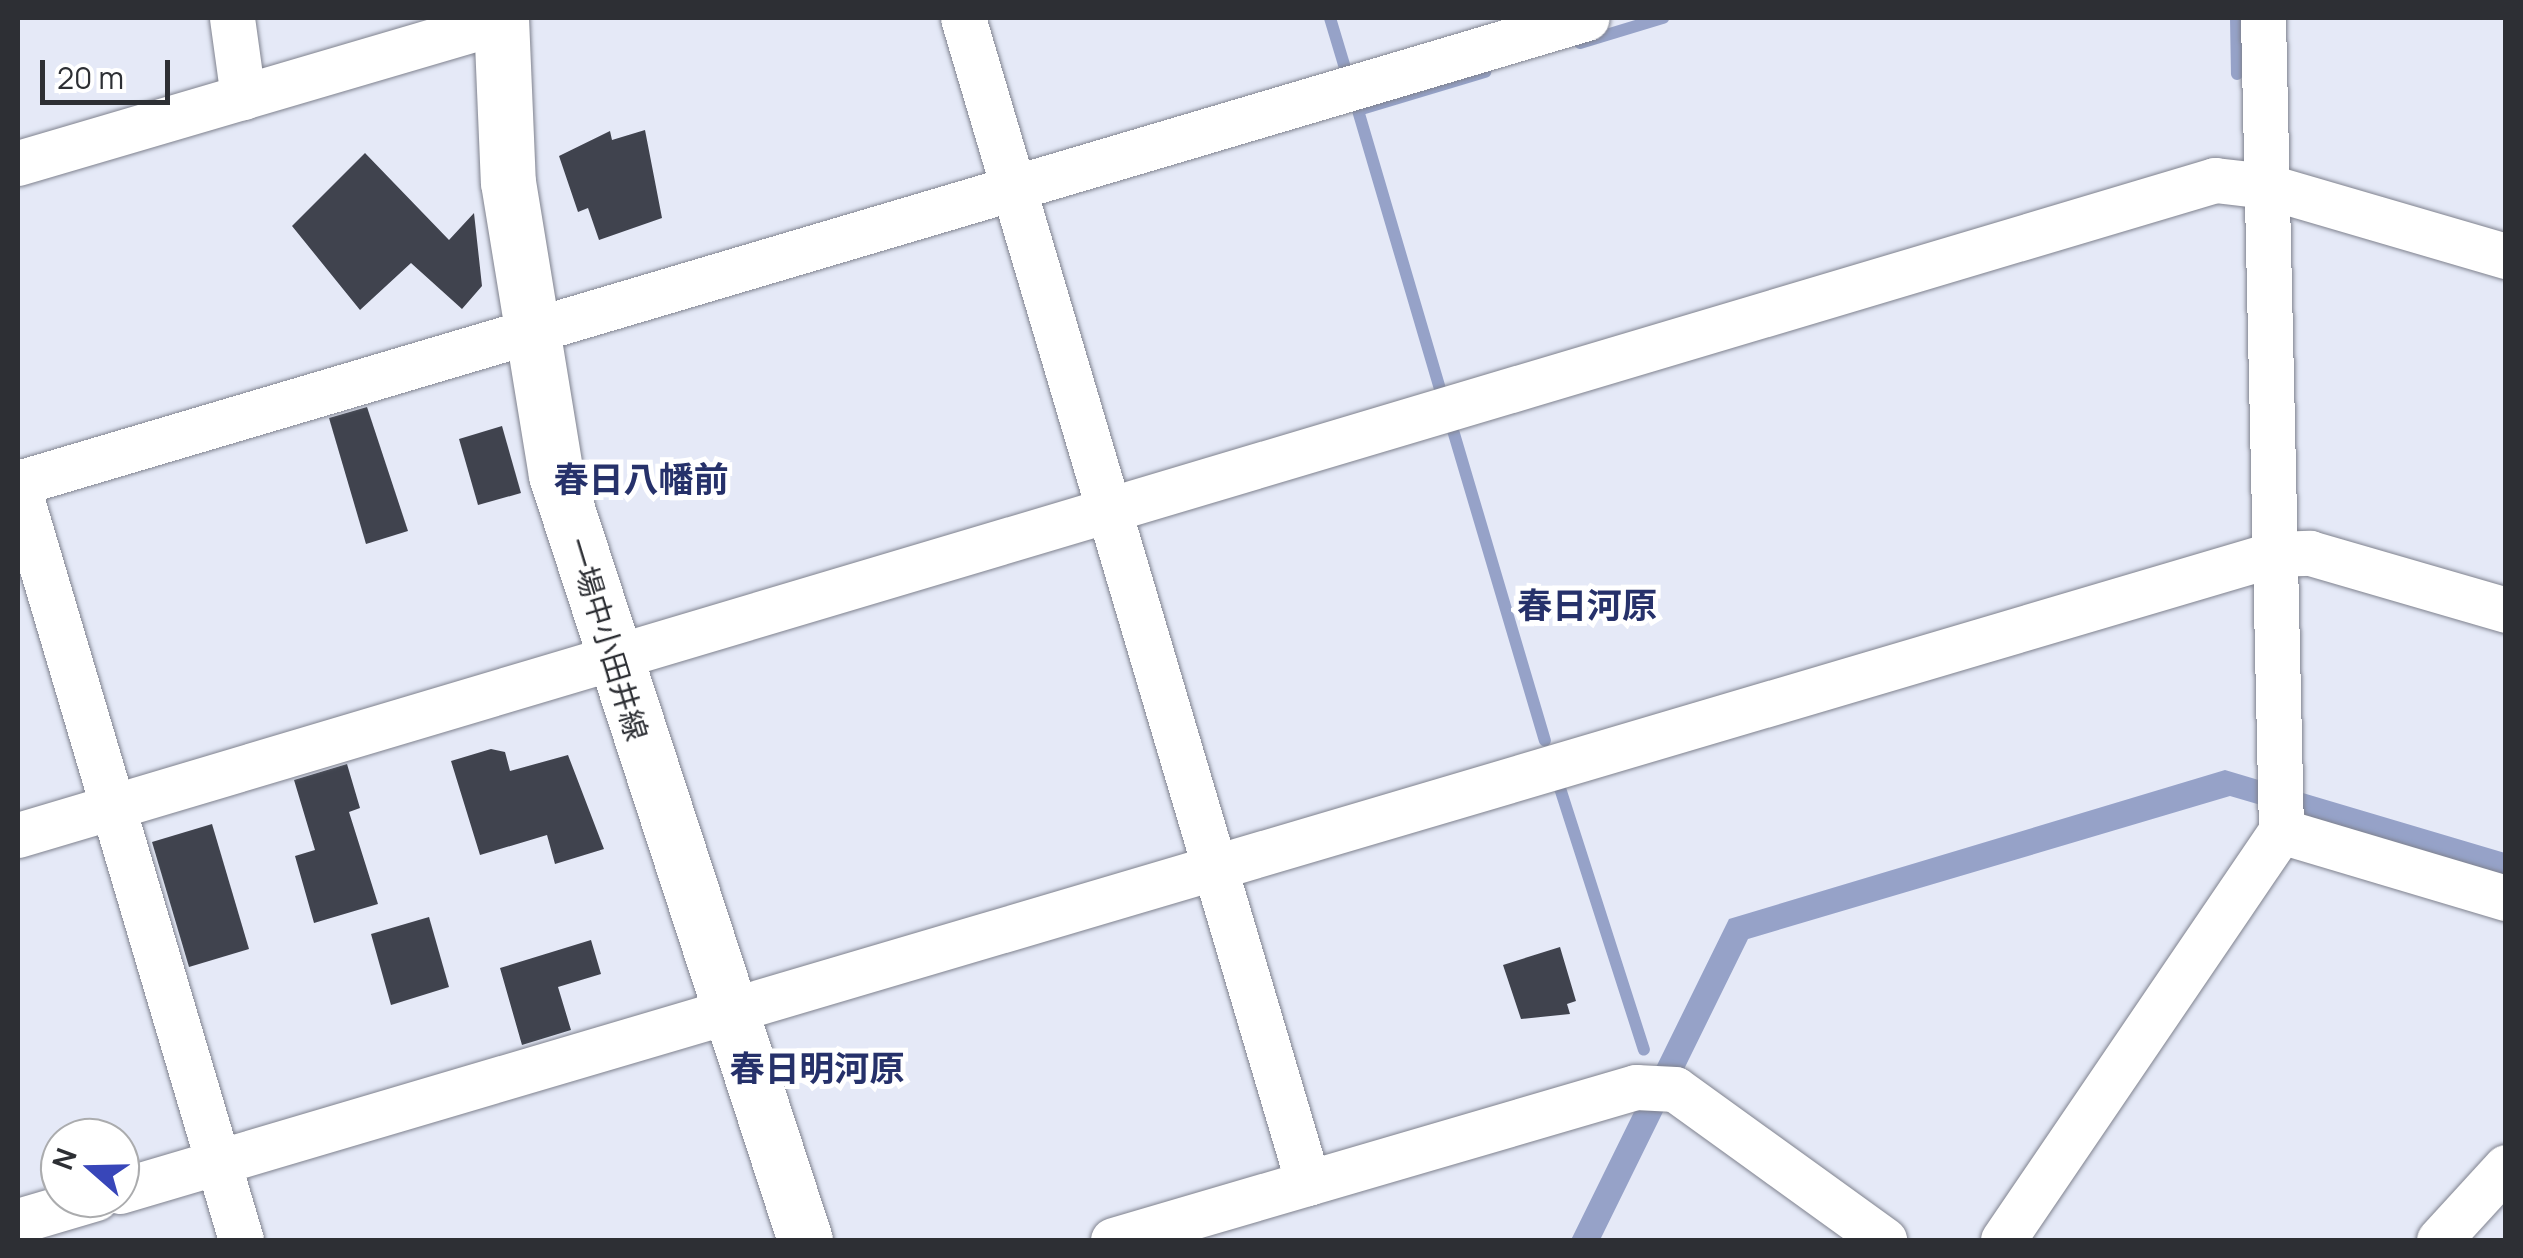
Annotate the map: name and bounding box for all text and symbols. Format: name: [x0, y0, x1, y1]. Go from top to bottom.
scale bar: [45, 40, 175, 102]
text: 20 m: [57, 57, 124, 98]
district label: 春日八幡前: [554, 458, 728, 500]
street label: 一場中小田井線: [559, 533, 655, 745]
district label: 春日河原: [1517, 584, 1657, 626]
district label: 春日明河原: [730, 1047, 904, 1089]
north arrow: [40, 1118, 140, 1218]
text: N: [42, 1142, 85, 1174]

